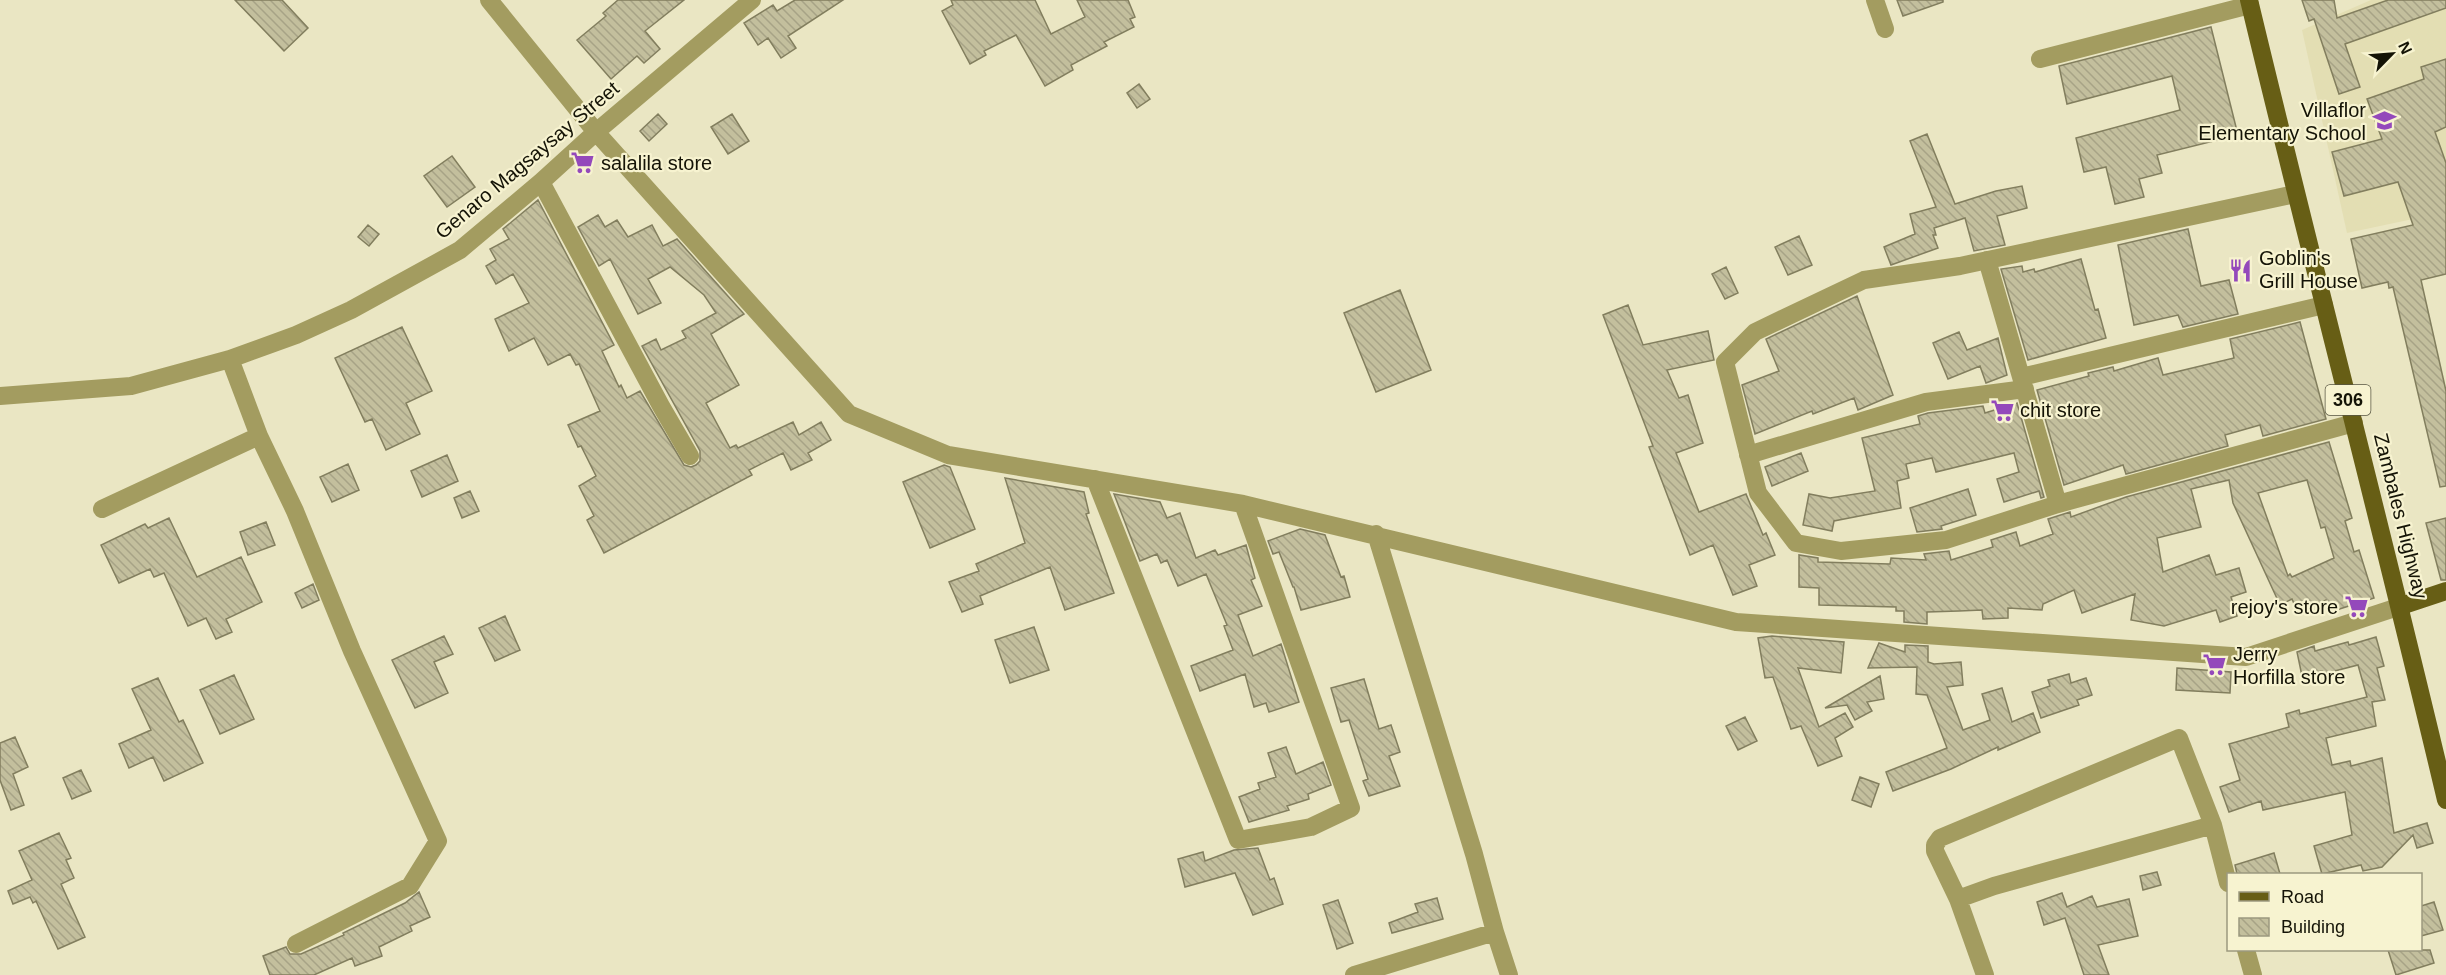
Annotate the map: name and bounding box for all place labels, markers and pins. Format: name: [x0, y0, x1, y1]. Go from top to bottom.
place label: Villaflor Elementary School: [2198, 99, 2366, 144]
school or university icon: Villaflor Elementary School: [2371, 108, 2397, 134]
supermarket icon: salalila store: [570, 150, 596, 176]
place label: salalila store: [601, 152, 712, 174]
place label: Goblin's Grill House: [2259, 247, 2358, 292]
restaurant icon: Goblin's Grill House: [2228, 257, 2254, 283]
supermarket icon: chit store: [1989, 397, 2015, 423]
place label: chit store: [2020, 399, 2101, 421]
supermarket icon: rejoy's store: [2343, 594, 2369, 620]
place label: rejoy's store: [2231, 596, 2338, 618]
place label: Jerry Horfilla store: [2233, 643, 2345, 688]
supermarket icon: Jerry Horfilla store: [2202, 652, 2228, 678]

